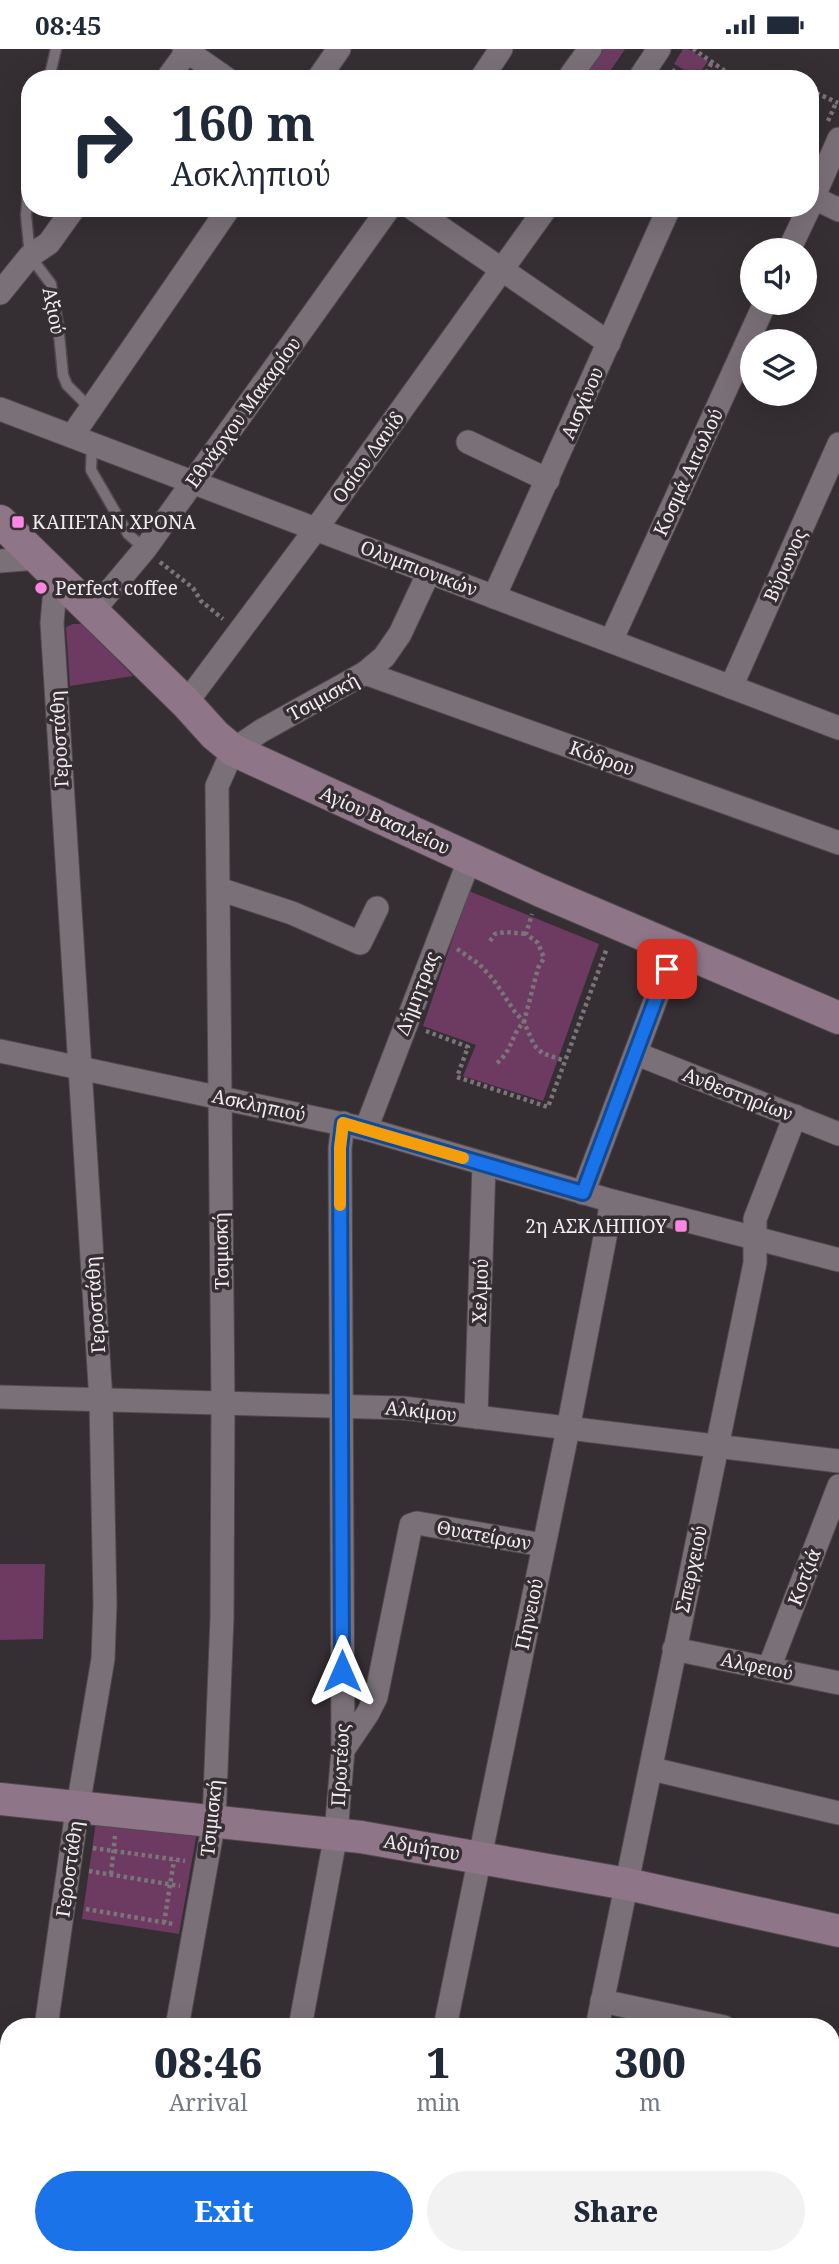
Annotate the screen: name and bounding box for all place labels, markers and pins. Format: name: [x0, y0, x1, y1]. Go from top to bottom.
place label: ΚΑΠΕΤΑΝ ΧΡΟΝΑ: [32, 509, 196, 535]
marker: ΚΑΠΕΤΑΝ ΧΡΟΝΑ: [10, 514, 26, 530]
place label: Perfect coffee: [55, 575, 178, 601]
marker: Perfect coffee: [33, 580, 49, 596]
pin: [637, 939, 697, 999]
place label: 2η ΑΣΚΛΗΠΙΟΥ: [525, 1213, 667, 1239]
marker: 2η ΑΣΚΛΗΠΙΟΥ: [673, 1218, 689, 1234]

